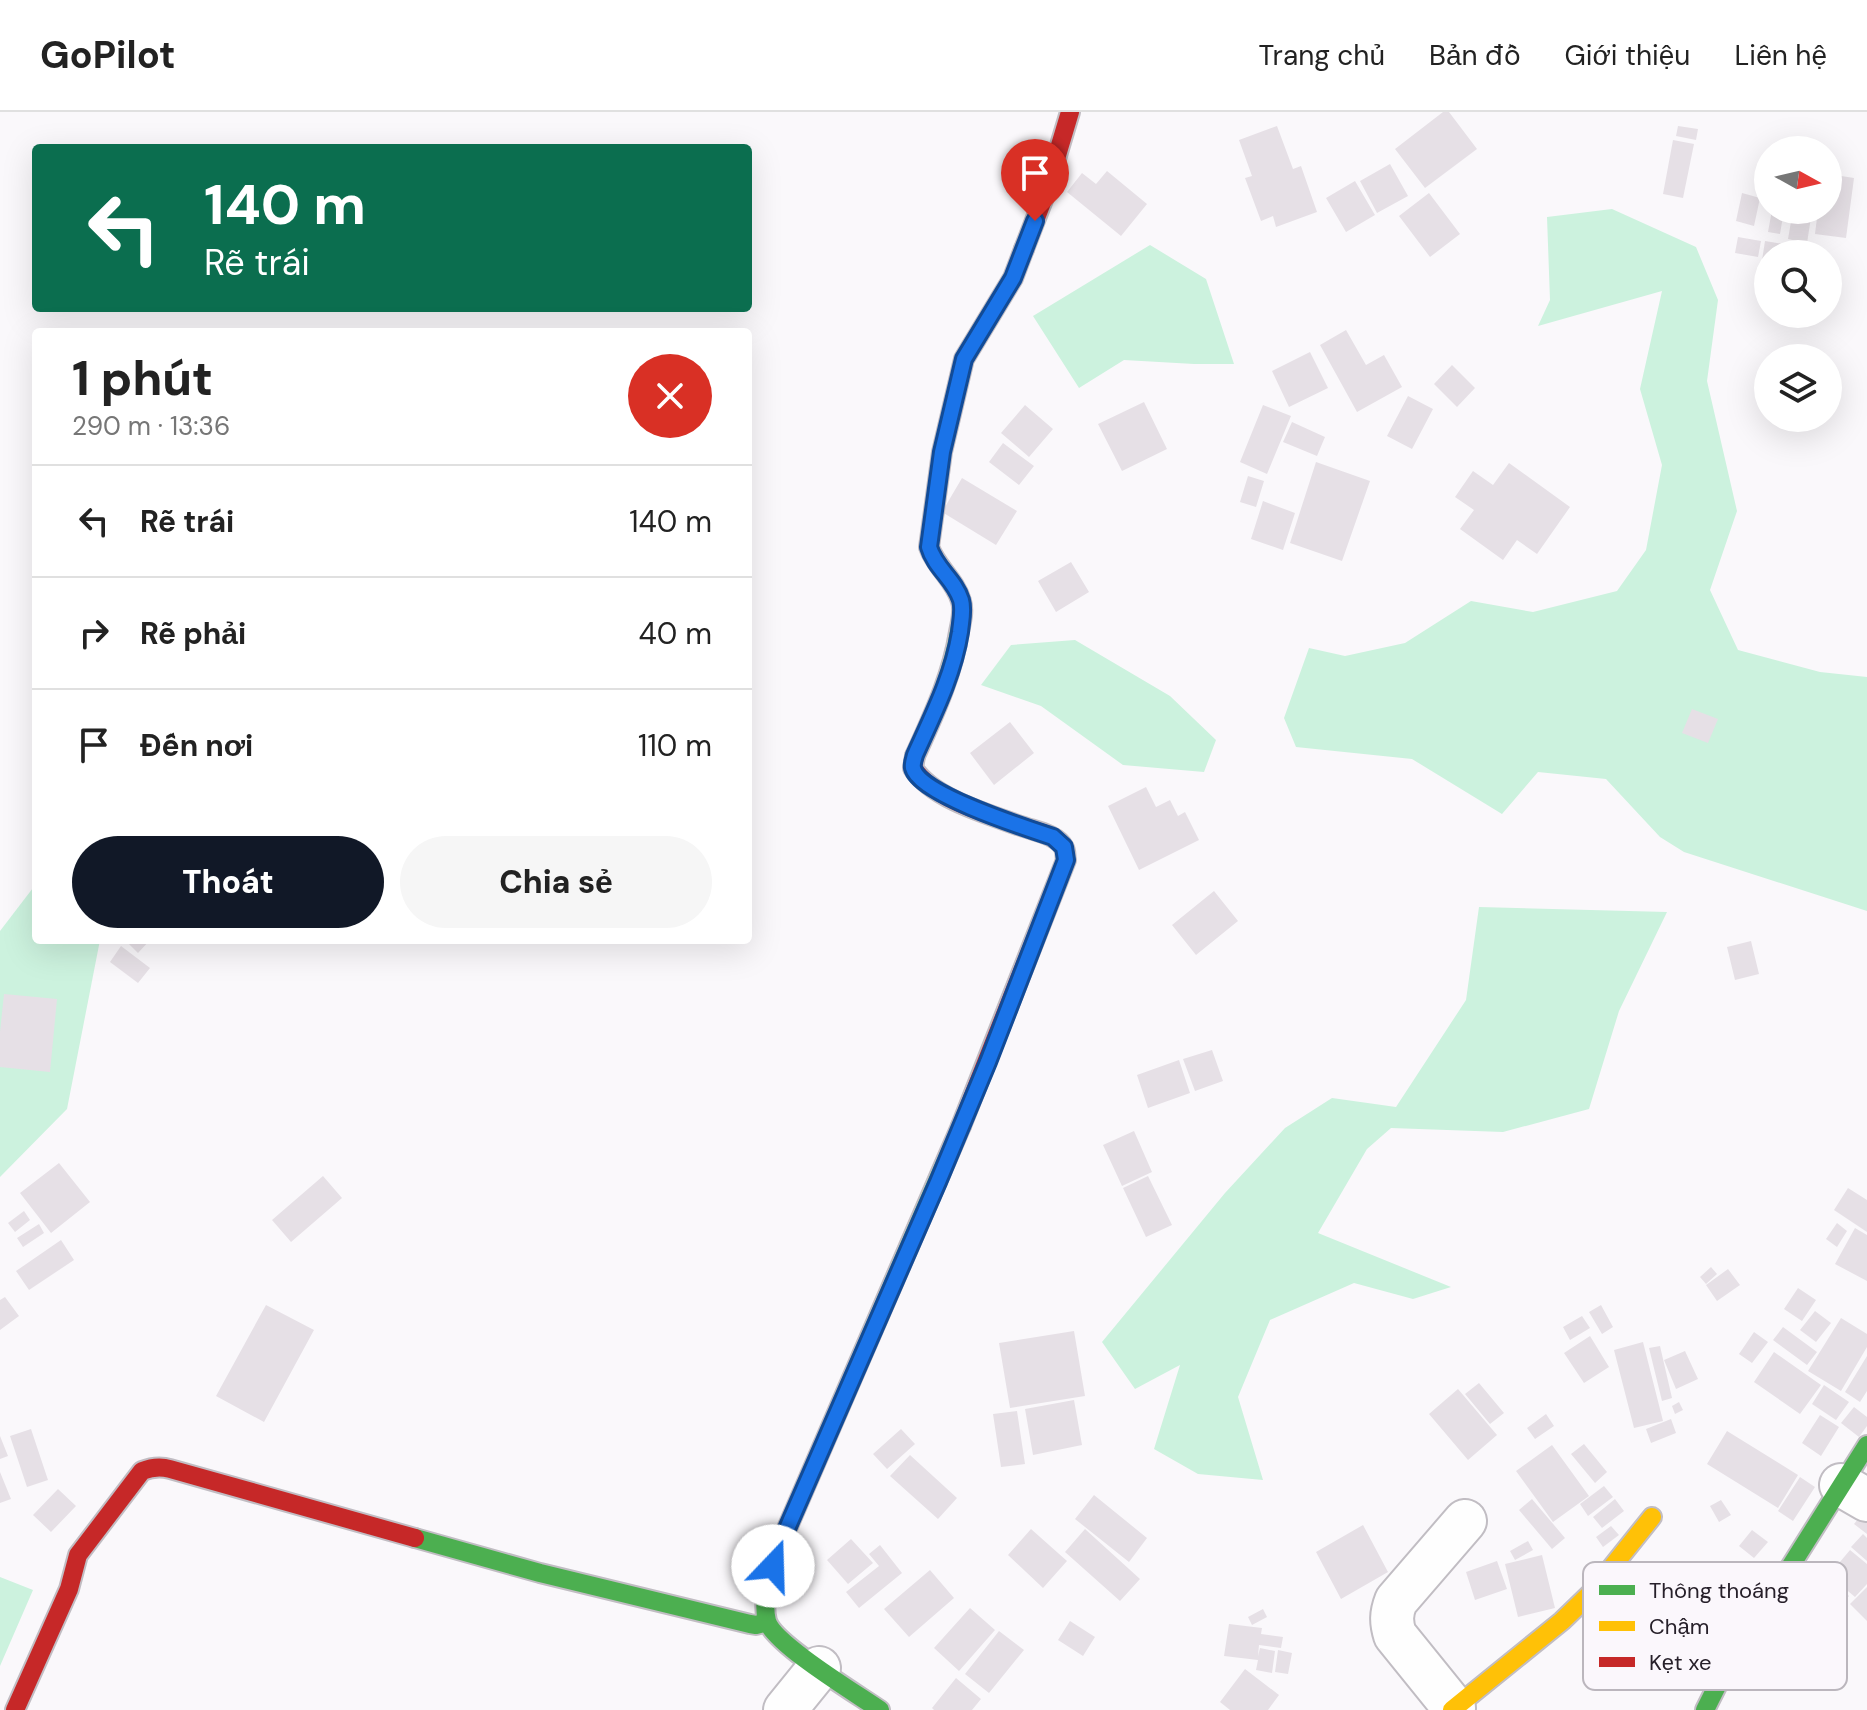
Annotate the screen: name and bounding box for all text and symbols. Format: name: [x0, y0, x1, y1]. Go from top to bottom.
text: GoPilot: [40, 30, 176, 80]
text: Trang chủ: [1259, 37, 1385, 74]
text: Bản đồ: [1429, 37, 1521, 74]
text: Giới thiệu: [1565, 37, 1690, 74]
text: Liên hệ: [1734, 37, 1827, 74]
north arrow: [1754, 136, 1842, 224]
map controls: [1754, 136, 1842, 432]
pin: [1001, 139, 1069, 221]
icon: arrive: [1013, 151, 1057, 195]
text: 140 m: [204, 168, 366, 241]
icon: left: [72, 176, 176, 280]
text: Rẽ trái: [204, 239, 310, 286]
button: search: [1754, 240, 1842, 328]
button: layers: [1754, 344, 1842, 432]
text: 1 phút: [72, 347, 213, 410]
button: close: [628, 354, 712, 438]
text: 290 m · 13:36: [72, 409, 230, 443]
icon: left: [72, 499, 116, 543]
text: Rẽ trái: [140, 502, 234, 541]
text: 140 m: [629, 502, 712, 541]
icon: right: [72, 611, 116, 655]
text: Rẽ phải: [140, 614, 246, 653]
text: 40 m: [639, 614, 712, 653]
icon: arrive: [72, 723, 116, 767]
text: Đến nơi: [140, 726, 253, 765]
text: 110 m: [638, 726, 712, 765]
button: Thoát: [72, 836, 384, 928]
button: Chia sẻ: [400, 836, 712, 928]
position arrow: [731, 1524, 815, 1608]
legend: [1583, 1562, 1847, 1690]
text: Thông thoáng: [1649, 1576, 1789, 1605]
text: Chậm: [1649, 1612, 1709, 1641]
text: Kẹt xe: [1649, 1648, 1712, 1677]

